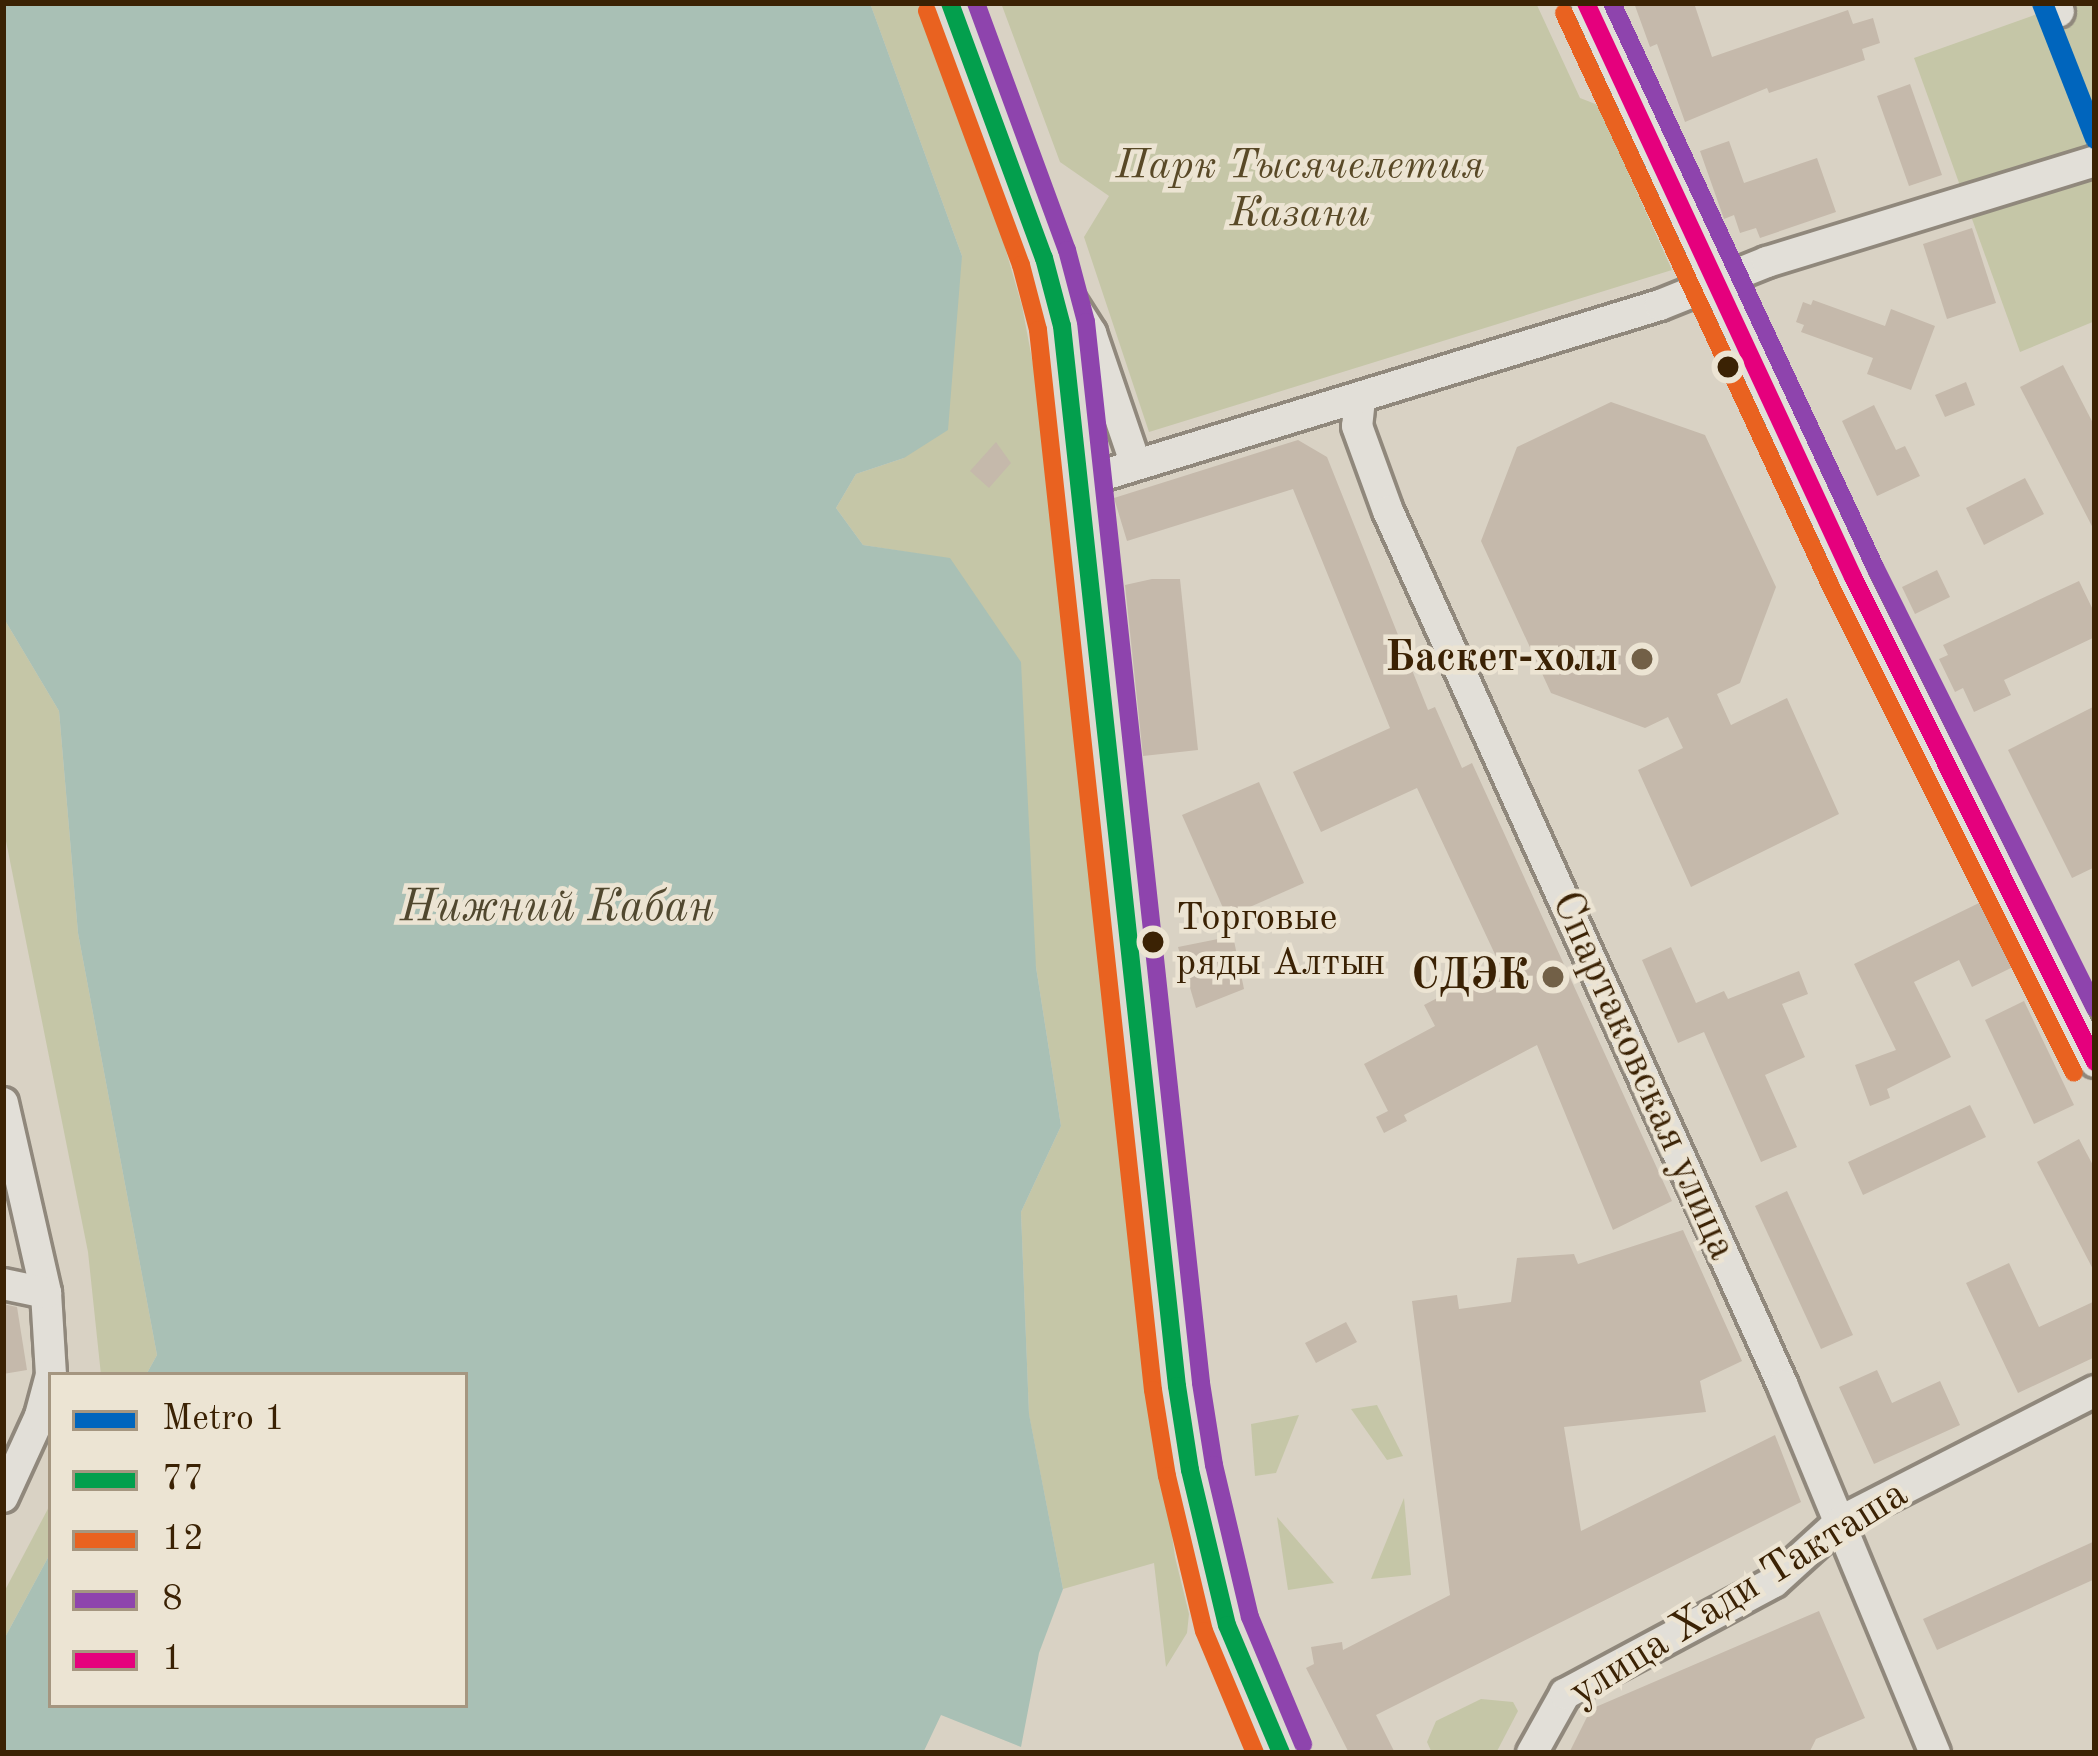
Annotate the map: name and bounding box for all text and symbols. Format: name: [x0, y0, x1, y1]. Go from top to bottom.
park label: Парк Тысячелетия Казани: [1116, 142, 1484, 240]
unlabelled marker: [1717, 356, 1739, 378]
place label: Баскет-холл: [1385, 634, 1618, 684]
marker: Баскет-холл: [1629, 646, 1655, 672]
water label: Нижний Кабан: [400, 882, 714, 936]
street label: Спартаковская улица: [1539, 884, 1747, 1268]
place label: Торговые ряды Алтын: [1176, 897, 1385, 988]
marker: Торговые ряды Алтын: [1142, 931, 1164, 953]
place label: СДЭК: [1411, 952, 1529, 1002]
marker: СДЭК: [1540, 964, 1566, 990]
legend: [48, 1372, 468, 1708]
text: Metro 1: [162, 1402, 285, 1438]
text: 77: [162, 1462, 204, 1498]
street label: улица Хади Такташа: [1561, 1469, 1917, 1719]
text: 12: [162, 1522, 204, 1558]
text: 8: [162, 1582, 183, 1618]
text: 1: [162, 1642, 183, 1678]

